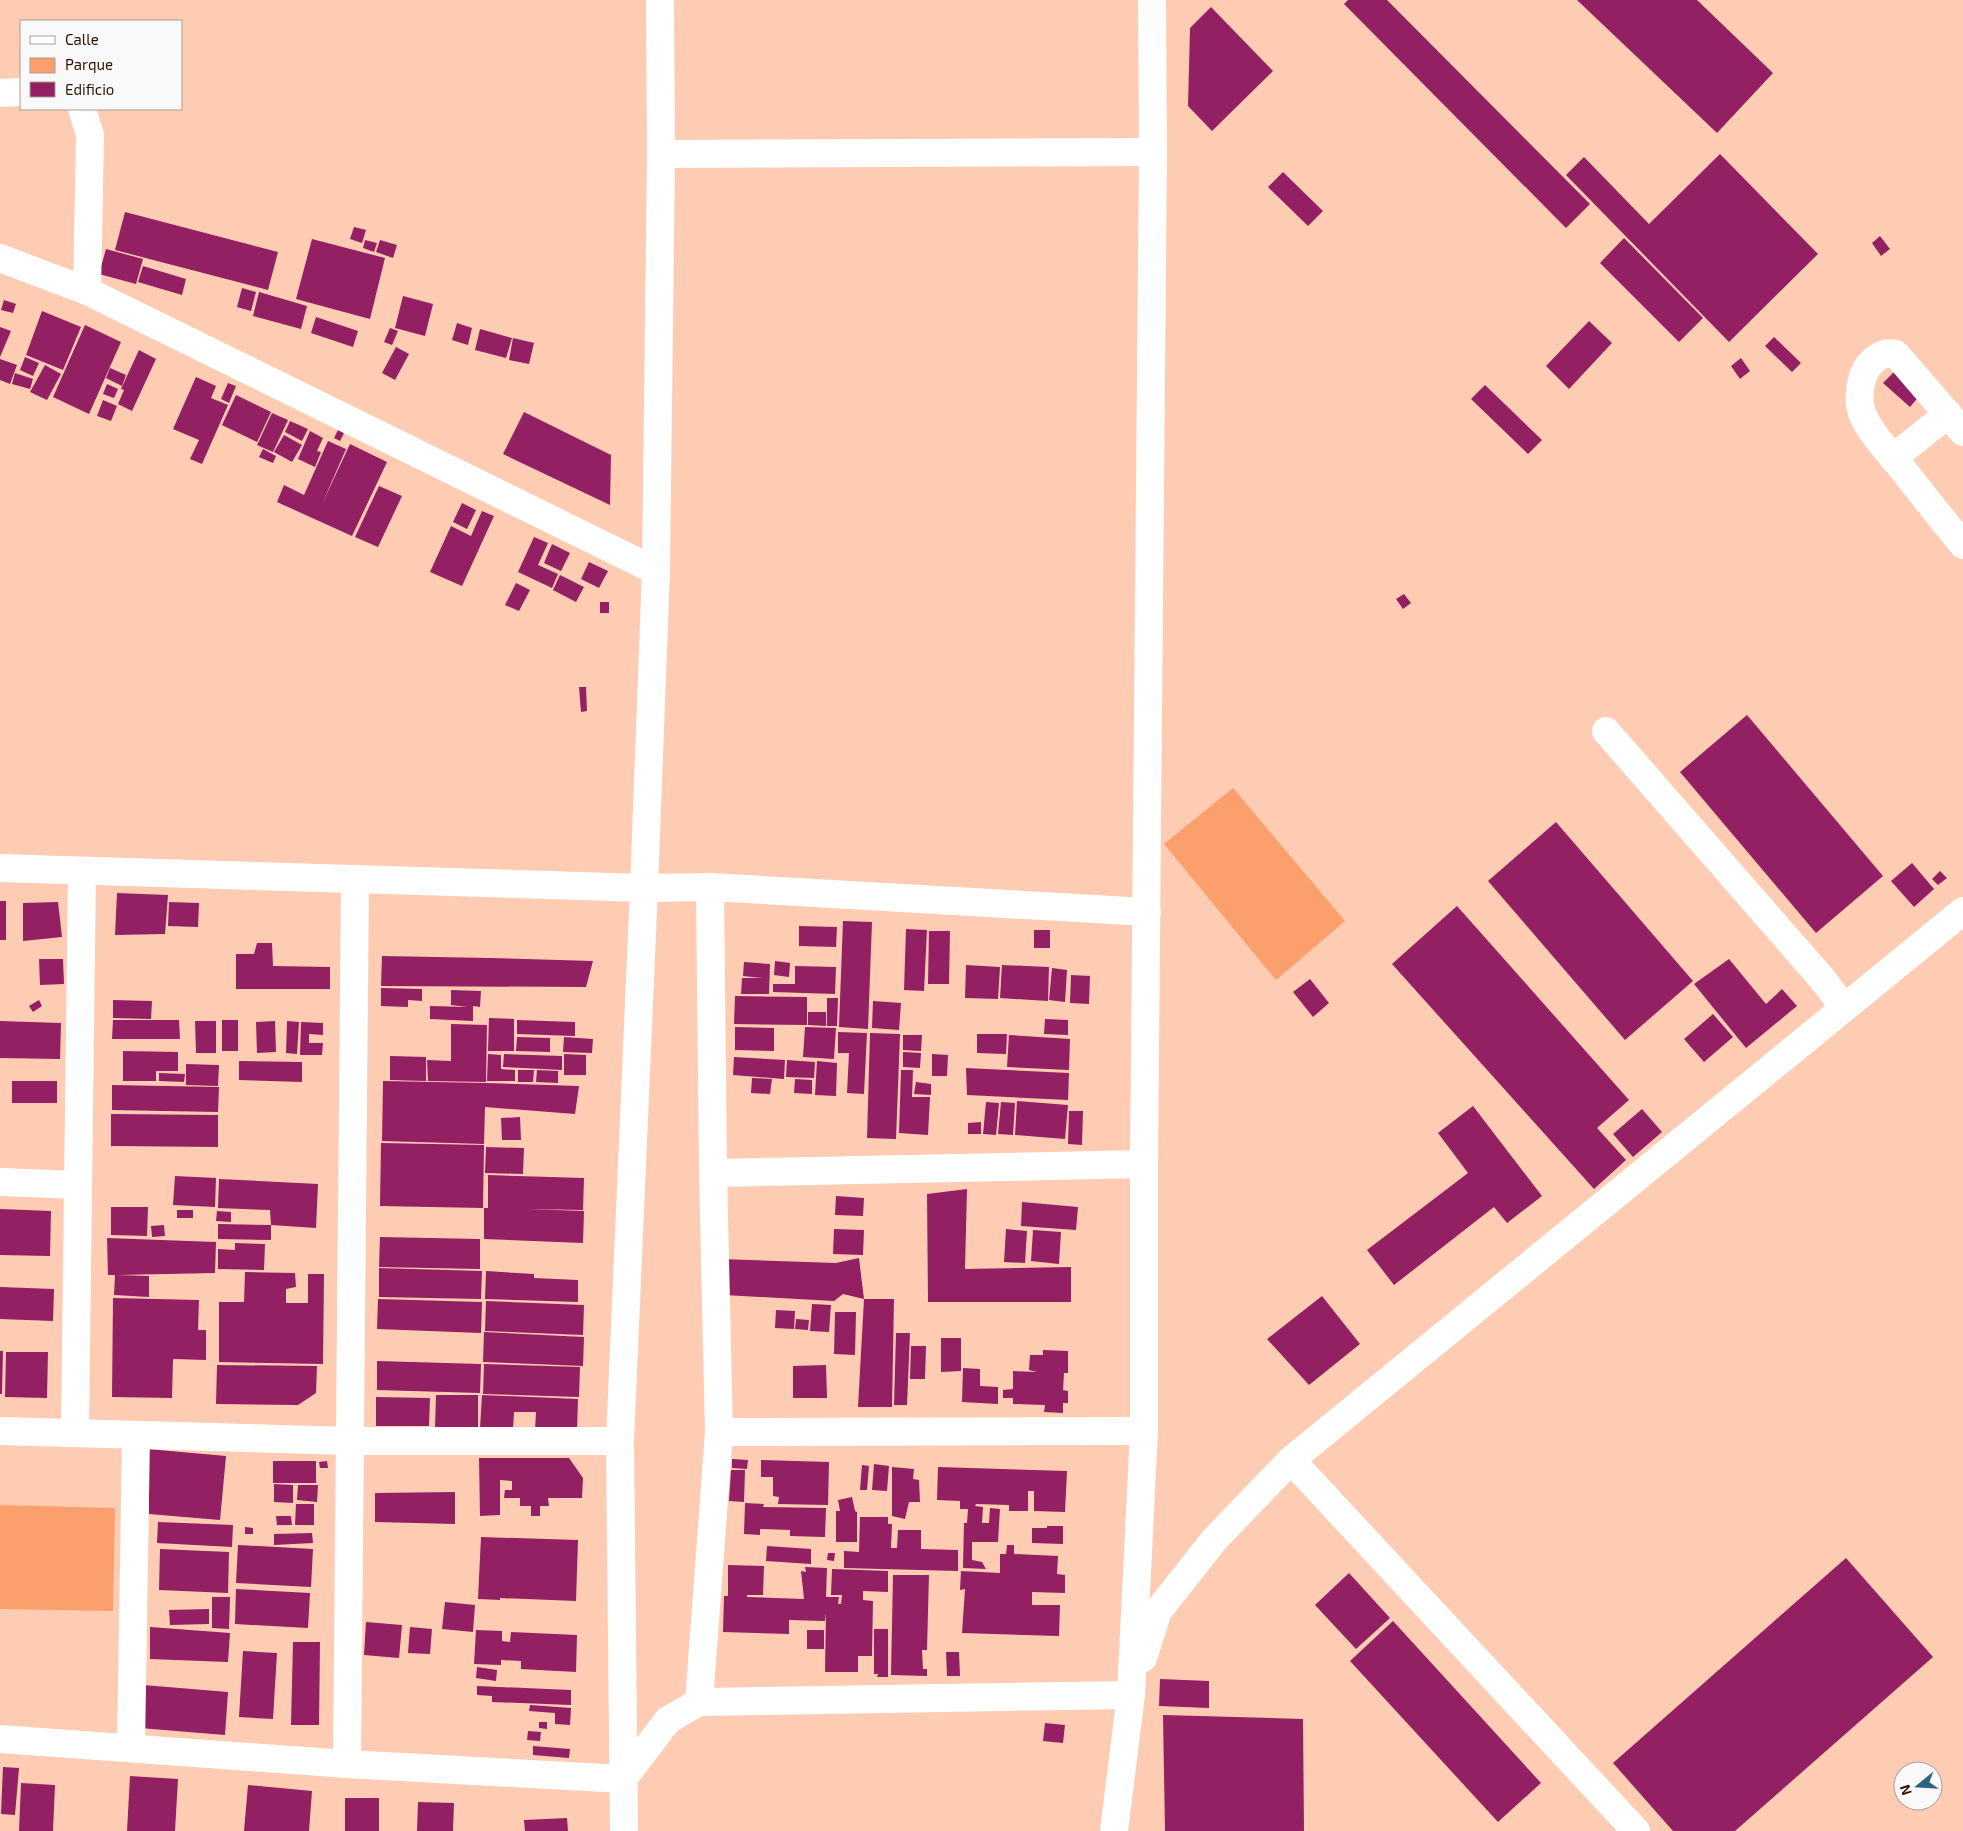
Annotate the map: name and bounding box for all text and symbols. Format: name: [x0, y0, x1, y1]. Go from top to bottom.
legend: [20, 20, 182, 110]
text: Calle: [65, 30, 99, 48]
text: Parque: [65, 55, 113, 73]
text: Edificio: [65, 80, 114, 98]
north arrow: [1893, 1761, 1943, 1811]
text: N: [1896, 1783, 1915, 1798]

